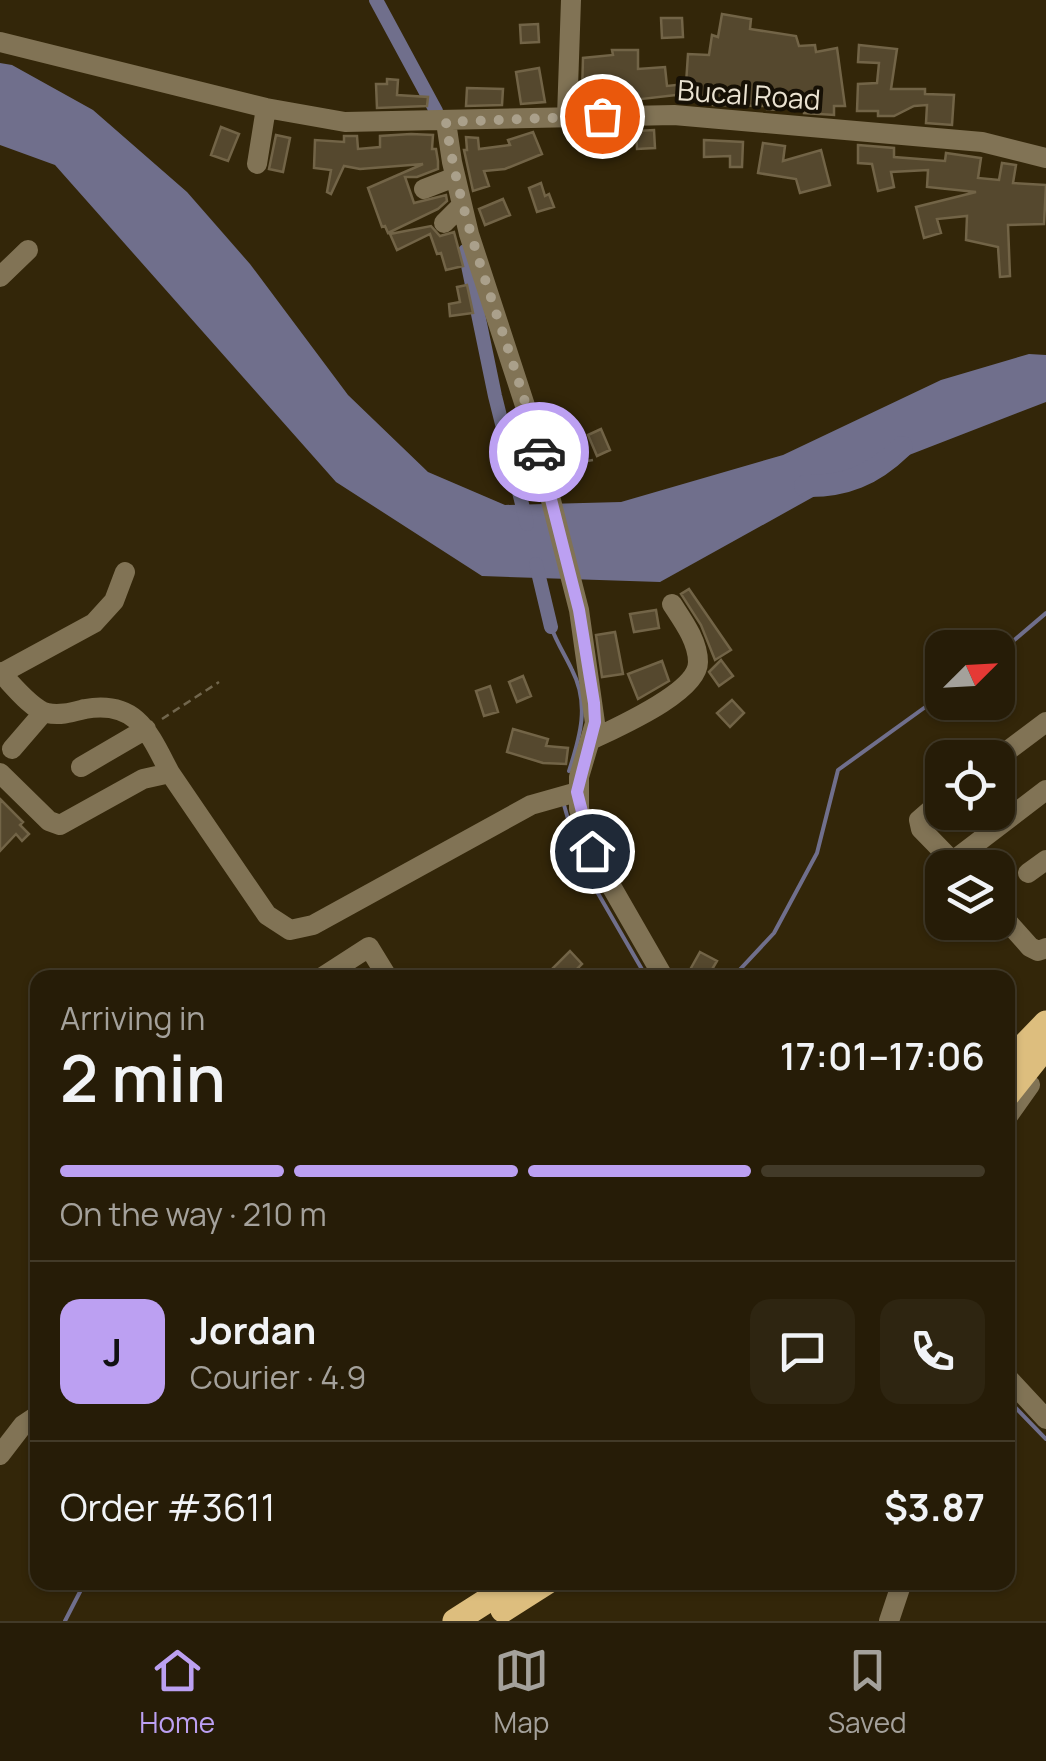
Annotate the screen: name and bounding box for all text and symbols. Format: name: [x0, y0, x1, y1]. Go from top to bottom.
street label: Bucal Road: [676, 70, 822, 118]
pin: [560, 74, 645, 159]
icon: bag: [575, 89, 630, 144]
courier: [489, 402, 589, 502]
icon: car: [512, 425, 567, 480]
north arrow: [925, 630, 1015, 720]
map controls: [925, 630, 1015, 940]
button: locate: [925, 740, 1015, 830]
pin: [550, 809, 635, 894]
icon: home: [565, 824, 620, 879]
button: layers: [925, 850, 1015, 940]
text: Arriving in: [60, 996, 205, 1040]
text: 17:01–17:06: [780, 1029, 985, 1081]
text: 2 min: [60, 1033, 226, 1122]
text: On the way · 210 m: [60, 1192, 327, 1236]
button: chat: [750, 1299, 855, 1404]
button: phone: [880, 1299, 985, 1404]
text: Jordan: [190, 1303, 316, 1355]
text: J: [103, 1325, 122, 1377]
text: Courier · 4.9: [190, 1355, 366, 1399]
text: Order #3611: [60, 1480, 275, 1532]
text: $3.87: [884, 1480, 985, 1532]
tab: Home: [139, 1643, 215, 1741]
tab: Map: [494, 1643, 549, 1741]
tab: Saved: [828, 1643, 907, 1741]

